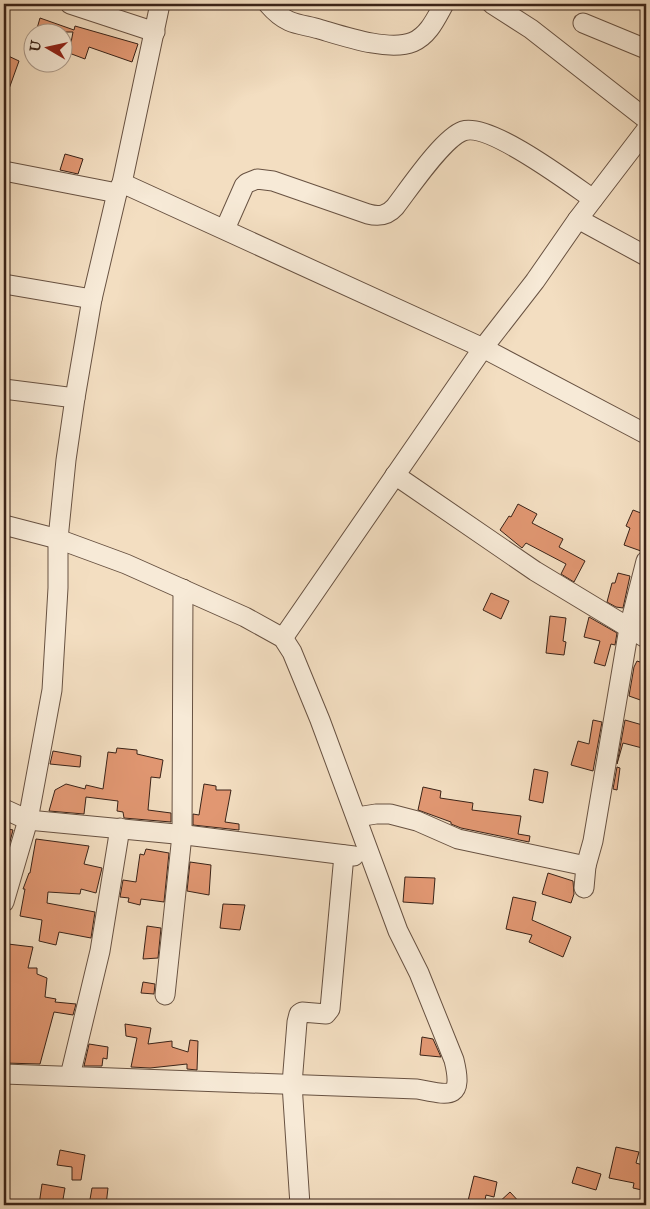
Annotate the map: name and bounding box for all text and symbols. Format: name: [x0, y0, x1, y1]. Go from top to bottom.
north arrow: [22, 22, 72, 72]
text: U: [26, 38, 45, 53]

